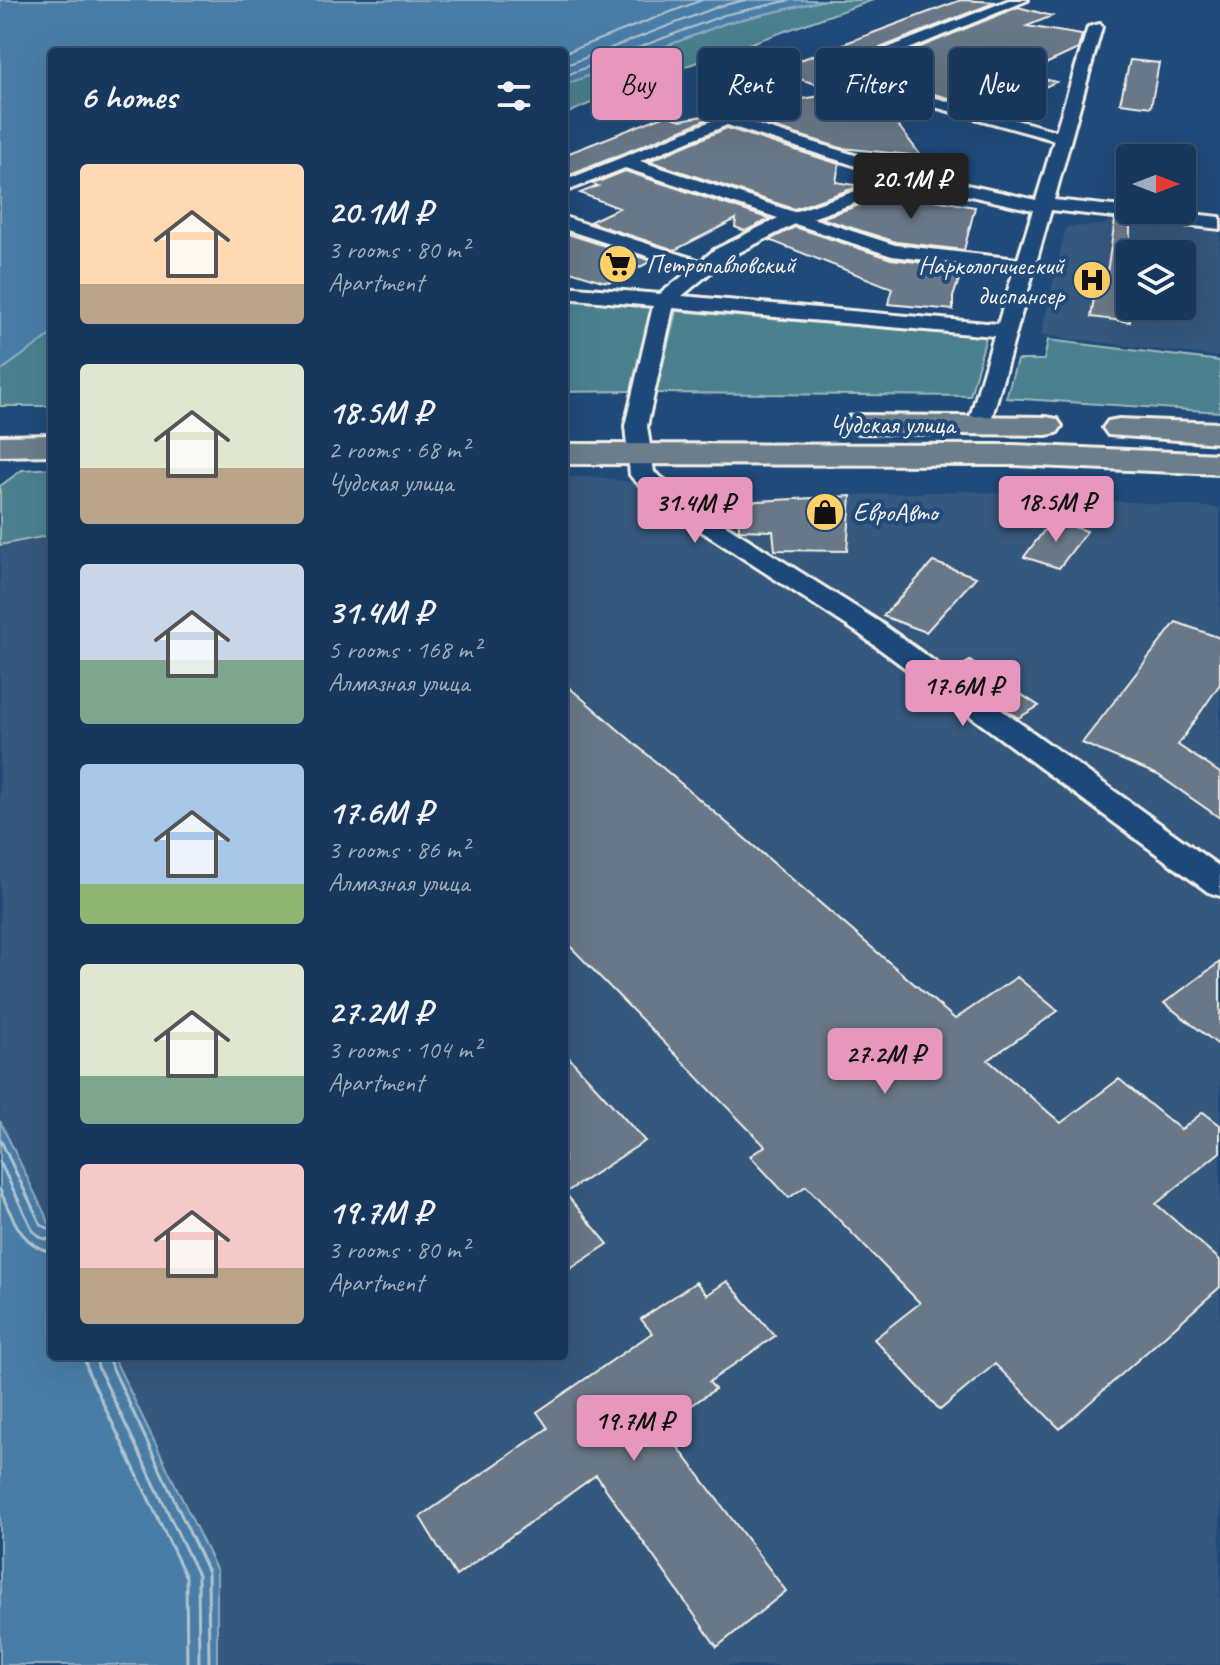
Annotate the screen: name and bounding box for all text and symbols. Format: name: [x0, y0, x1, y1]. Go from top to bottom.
chip: Buy: [592, 48, 682, 120]
chip: Rent: [698, 48, 800, 120]
chip: Filters: [816, 48, 933, 120]
chip: New: [949, 48, 1046, 120]
icon: filters: [492, 74, 536, 118]
text: 6 homes: [80, 75, 177, 118]
north arrow: [1116, 144, 1196, 224]
map controls: [1116, 144, 1196, 320]
pin: 20.1M ₽: [837, 153, 985, 221]
text: 20.1M ₽: [872, 162, 950, 195]
text: 20.1M ₽: [328, 190, 431, 233]
icon: home: [144, 196, 240, 292]
text: 3 rooms · 80 m²: [328, 233, 469, 266]
button: layers: [1116, 240, 1196, 320]
supermarket icon: Петропавловский: [597, 243, 639, 285]
place label: Петропавловский: [646, 248, 798, 281]
place label: Наркологический диспансер: [918, 249, 1066, 312]
hospital icon: Наркологический диспансер: [1071, 259, 1113, 301]
text: Apartment: [328, 266, 424, 299]
text: 18.5M ₽: [328, 390, 431, 433]
icon: home: [144, 396, 240, 492]
street label: Чудская улица: [829, 408, 957, 441]
text: 2 rooms · 68 m²: [328, 433, 469, 466]
text: Чудская улица: [328, 466, 453, 499]
pin: 18.5M ₽: [982, 476, 1130, 544]
pin: 31.4M ₽: [621, 477, 769, 545]
text: 18.5M ₽: [1017, 485, 1095, 518]
text: 31.4M ₽: [656, 486, 734, 519]
shop icon: ЕвроАвто: [804, 491, 846, 533]
place label: ЕвроАвто: [853, 496, 940, 529]
text: 31.4M ₽: [328, 590, 431, 633]
icon: home: [144, 596, 240, 692]
text: 5 rooms · 168 m²: [328, 633, 480, 666]
pin: 17.6M ₽: [889, 660, 1037, 728]
text: Алмазная улица: [328, 666, 469, 699]
text: 17.6M ₽: [923, 669, 1003, 702]
text: 17.6M ₽: [328, 790, 432, 833]
icon: home: [144, 796, 240, 892]
text: 3 rooms · 86 m²: [328, 833, 469, 866]
text: Алмазная улица: [328, 866, 469, 899]
text: 27.2M ₽: [328, 990, 431, 1033]
icon: home: [144, 996, 240, 1092]
pin: 27.2M ₽: [811, 1028, 959, 1096]
text: 3 rooms · 104 m²: [328, 1033, 480, 1066]
text: 27.2M ₽: [846, 1037, 924, 1070]
text: Apartment: [328, 1066, 424, 1099]
text: 19.7M ₽: [328, 1190, 431, 1233]
icon: home: [144, 1196, 240, 1292]
text: 3 rooms · 80 m²: [328, 1233, 469, 1266]
text: Apartment: [328, 1266, 424, 1299]
pin: 19.7M ₽: [560, 1395, 708, 1463]
text: 19.7M ₽: [595, 1404, 673, 1437]

